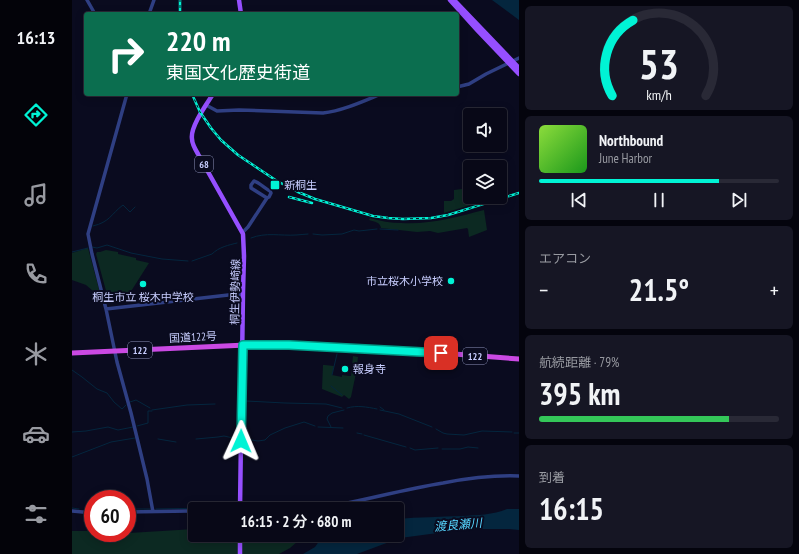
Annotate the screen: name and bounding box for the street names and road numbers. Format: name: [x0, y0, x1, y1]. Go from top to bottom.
road number: 68: [195, 156, 213, 172]
street label: 桐生伊勢崎線: [227, 259, 243, 325]
street label: 国道122号: [169, 329, 217, 345]
road number: 122: [128, 342, 152, 358]
road number: 122: [463, 348, 487, 364]

